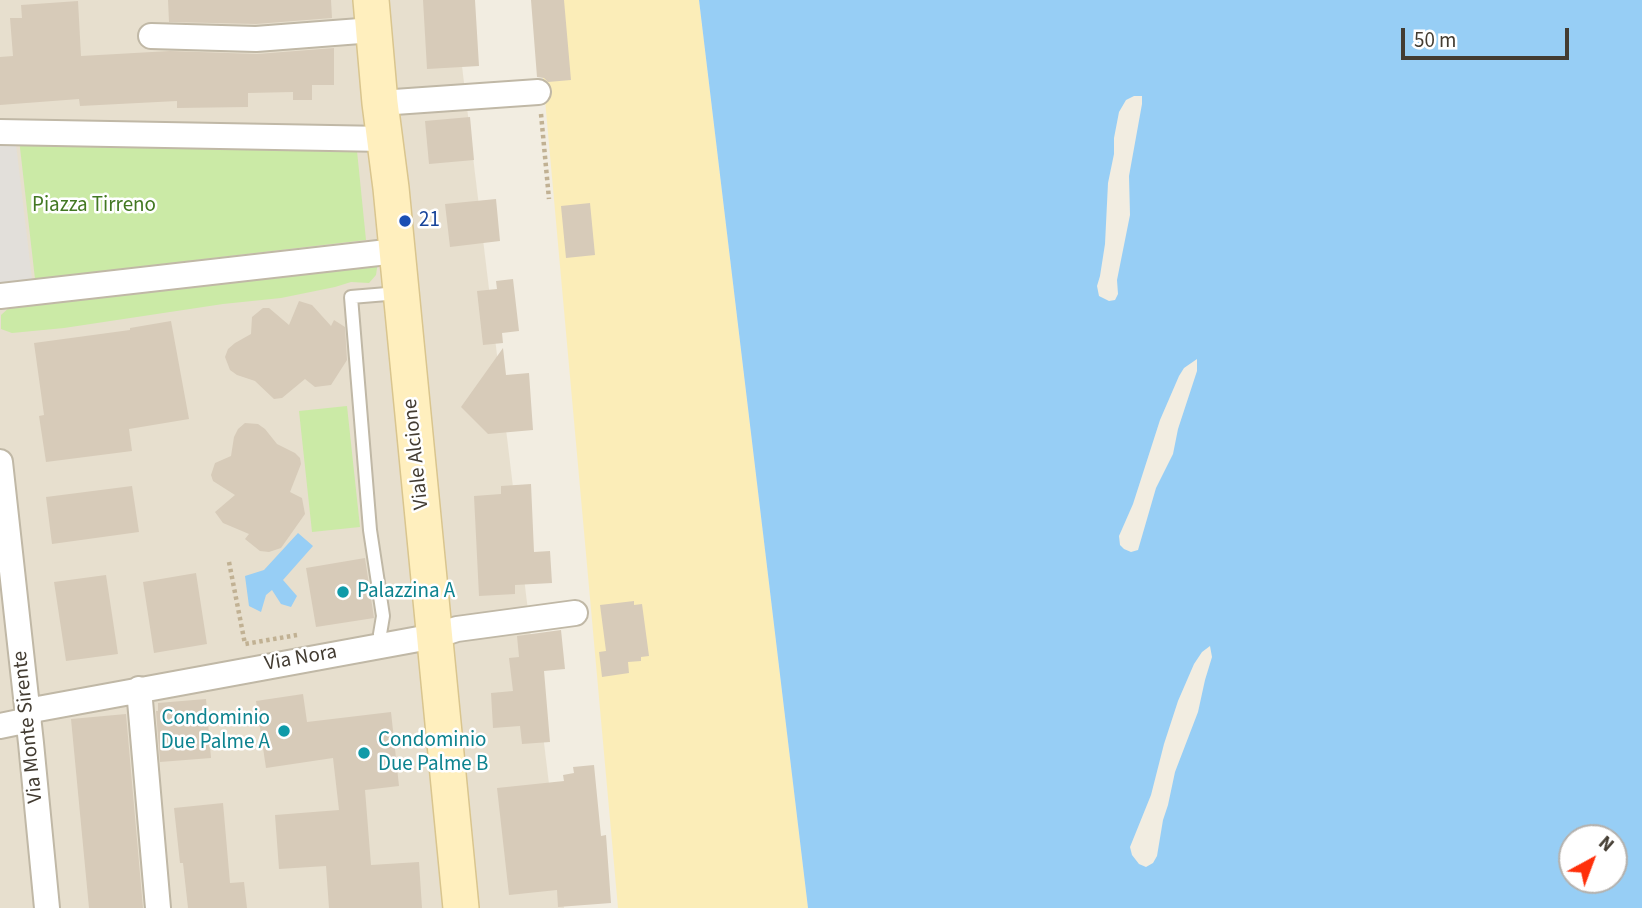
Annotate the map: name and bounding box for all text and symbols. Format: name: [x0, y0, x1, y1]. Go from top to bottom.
scale bar: [1404, 14, 1572, 58]
text: 50 m: [1414, 25, 1456, 55]
park label: Piazza Tirreno: [32, 193, 156, 219]
place label: 21: [419, 208, 440, 234]
marker: 21: [397, 213, 413, 229]
street label: Viale Alcione: [399, 397, 435, 511]
place label: Palazzina A: [357, 579, 455, 605]
marker: Palazzina A: [335, 584, 351, 600]
street label: Via Nora: [263, 640, 339, 678]
street label: Via Monte Sirente: [8, 650, 50, 804]
place label: Condominio Due Palme A: [161, 706, 270, 756]
marker: Condominio Due Palme A: [276, 723, 292, 739]
place label: Condominio Due Palme B: [378, 728, 488, 778]
marker: Condominio Due Palme B: [356, 745, 372, 761]
north arrow: [1558, 824, 1628, 894]
text: N: [1592, 830, 1619, 859]

